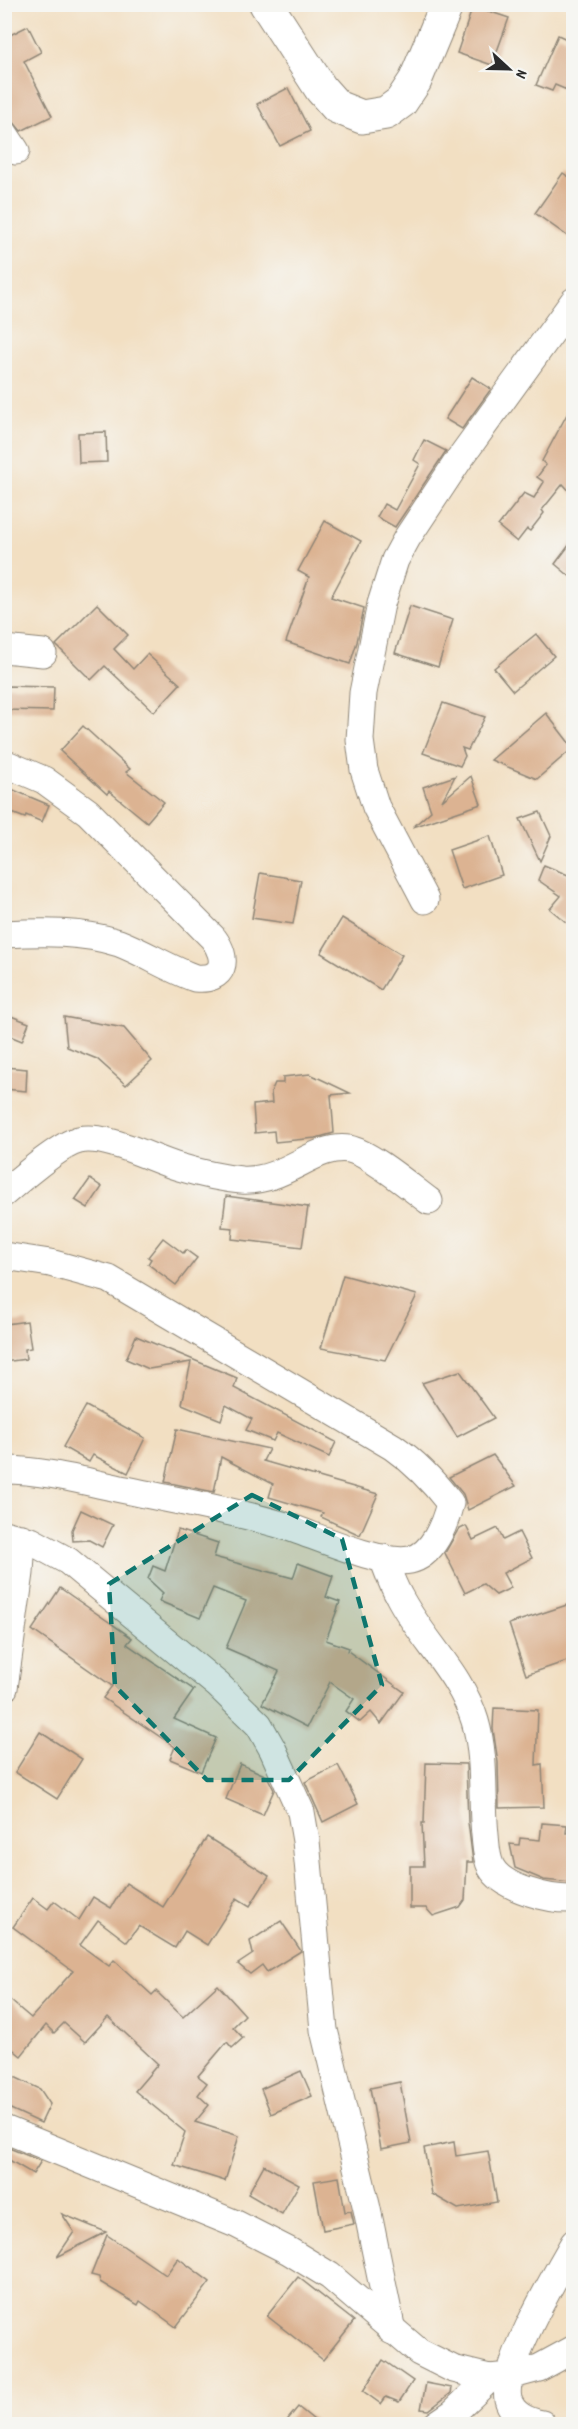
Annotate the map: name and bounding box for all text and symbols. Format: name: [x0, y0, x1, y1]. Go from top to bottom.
north arrow: [479, 39, 539, 99]
text: N: [508, 66, 533, 82]

